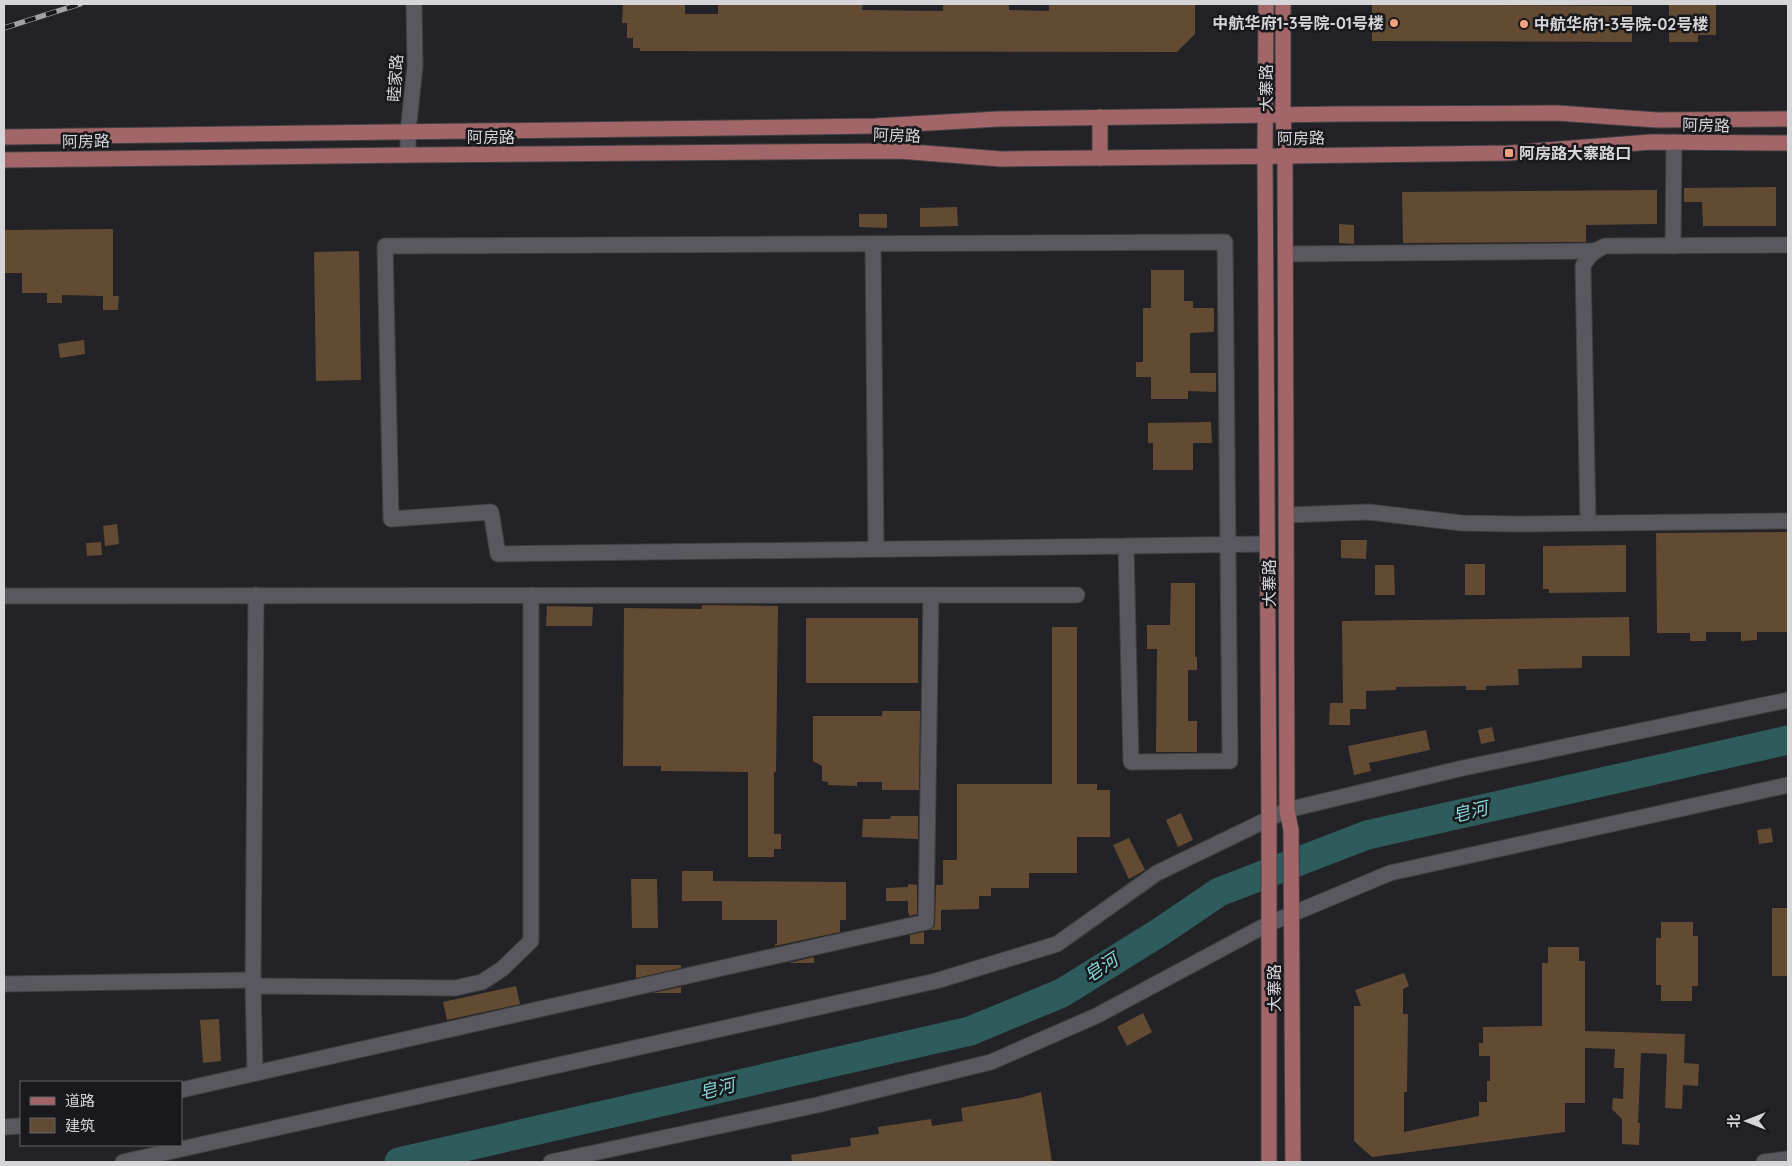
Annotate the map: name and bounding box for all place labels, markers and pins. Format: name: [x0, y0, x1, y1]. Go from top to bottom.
place label: 中航华府1-3号院-01号楼: [1212, 13, 1384, 33]
place label: 中航华府1-3号院-02号楼: [1534, 14, 1708, 34]
marker: 中航华府1-3号院-01号楼: [1388, 17, 1400, 29]
marker: 中航华府1-3号院-02号楼: [1518, 18, 1530, 30]
place label: 阿房路大寨路口: [1519, 143, 1631, 163]
marker: 阿房路大寨路口: [1503, 147, 1515, 159]

